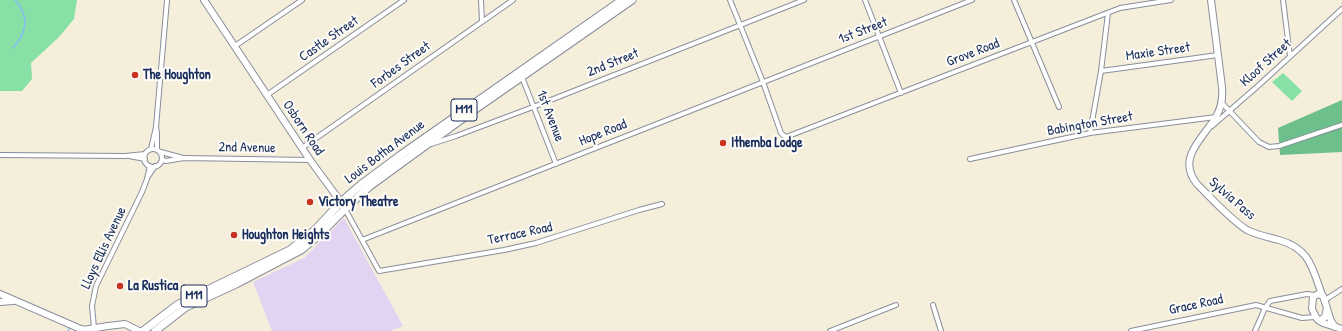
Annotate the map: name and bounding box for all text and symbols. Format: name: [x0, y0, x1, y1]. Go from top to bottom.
street label: Castle Street: [296, 12, 362, 66]
street label: 1st Street: [836, 14, 890, 48]
street label: Grove Road: [944, 35, 1002, 71]
street label: Kloof Street: [1237, 36, 1295, 90]
street label: Forbes Street: [368, 38, 434, 92]
street label: Maxie Street: [1125, 39, 1191, 65]
street label: 2nd Street: [585, 45, 641, 81]
place label: The Houghton: [143, 67, 211, 83]
marker: The Houghton: [130, 70, 140, 80]
street label: 1st Avenue: [532, 88, 568, 144]
street label: Osborn Road: [279, 97, 327, 159]
road number: M11: [451, 99, 477, 121]
street label: Babington Street: [1046, 108, 1134, 140]
street label: Louis Botha Avenue: [342, 116, 428, 188]
street label: Hope Road: [577, 116, 629, 150]
place label: Ithemba Lodge: [731, 135, 803, 151]
marker: Ithemba Lodge: [718, 138, 728, 148]
street label: 2nd Avenue: [218, 139, 276, 157]
street label: Sylvia Pass: [1205, 174, 1259, 224]
place label: Victory Theatre: [318, 194, 399, 210]
marker: Victory Theatre: [305, 197, 315, 207]
street label: Lloys Ellis Avenue: [78, 204, 130, 292]
street label: Terrace Road: [486, 219, 554, 249]
place label: Houghton Heights: [242, 227, 329, 243]
marker: Houghton Heights: [229, 230, 239, 240]
place label: La Rustica: [128, 278, 178, 294]
marker: La Rustica: [115, 281, 125, 291]
road number: M11: [181, 285, 207, 307]
street label: Grace Road: [1167, 291, 1225, 319]

